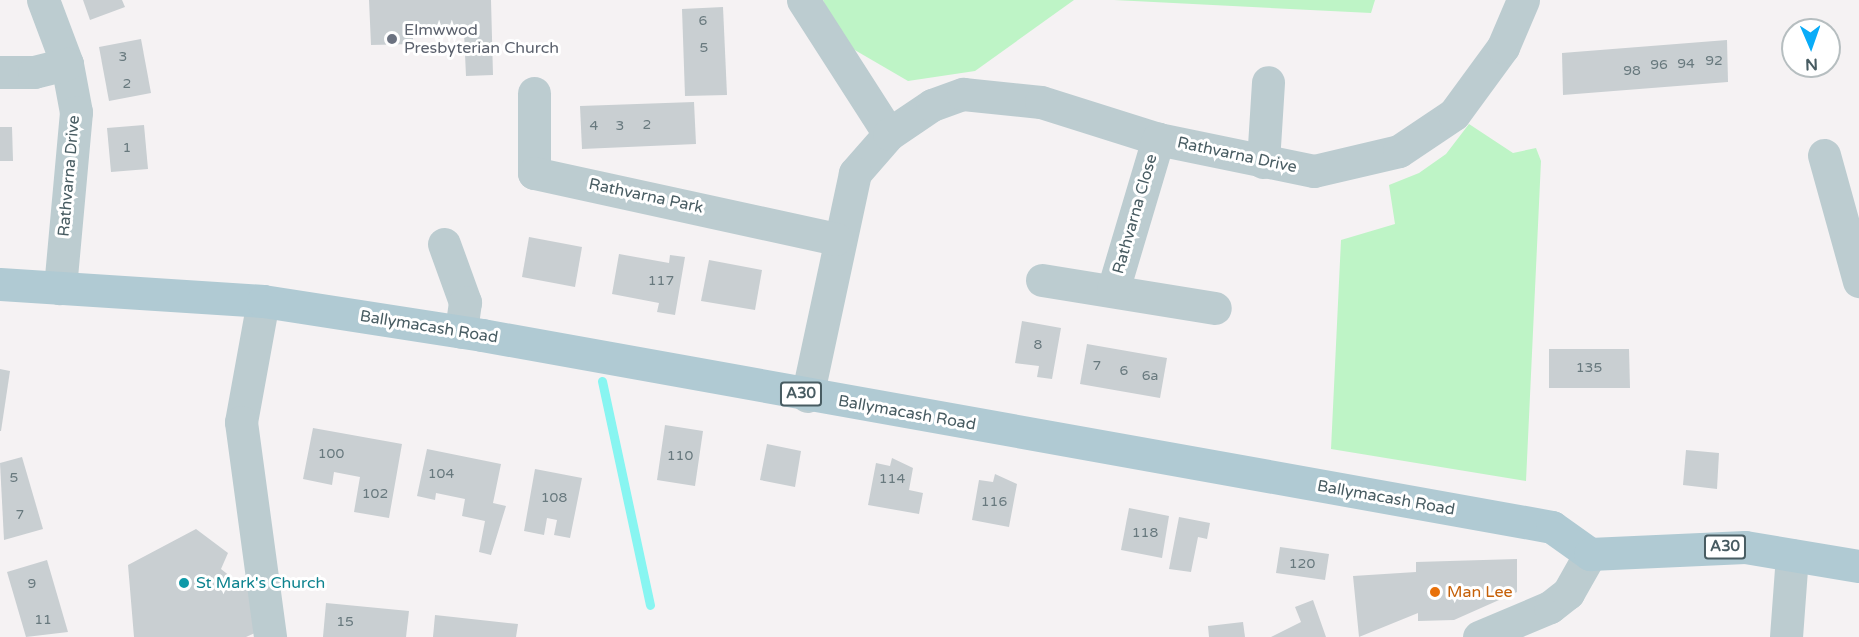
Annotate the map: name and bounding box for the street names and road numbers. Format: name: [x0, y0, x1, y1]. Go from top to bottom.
street label: Rathvarna Drive: [54, 115, 84, 237]
street label: Rathvarna Drive: [1175, 133, 1299, 177]
street label: Rathvarna Close: [1109, 152, 1161, 276]
street label: Rathvarna Park: [587, 175, 705, 217]
street label: Ballymacash Road: [359, 307, 499, 347]
road number: A30: [778, 382, 824, 406]
street label: Ballymacash Road: [837, 391, 977, 435]
street label: Ballymacash Road: [1316, 476, 1456, 520]
road number: A30: [1702, 535, 1748, 559]

